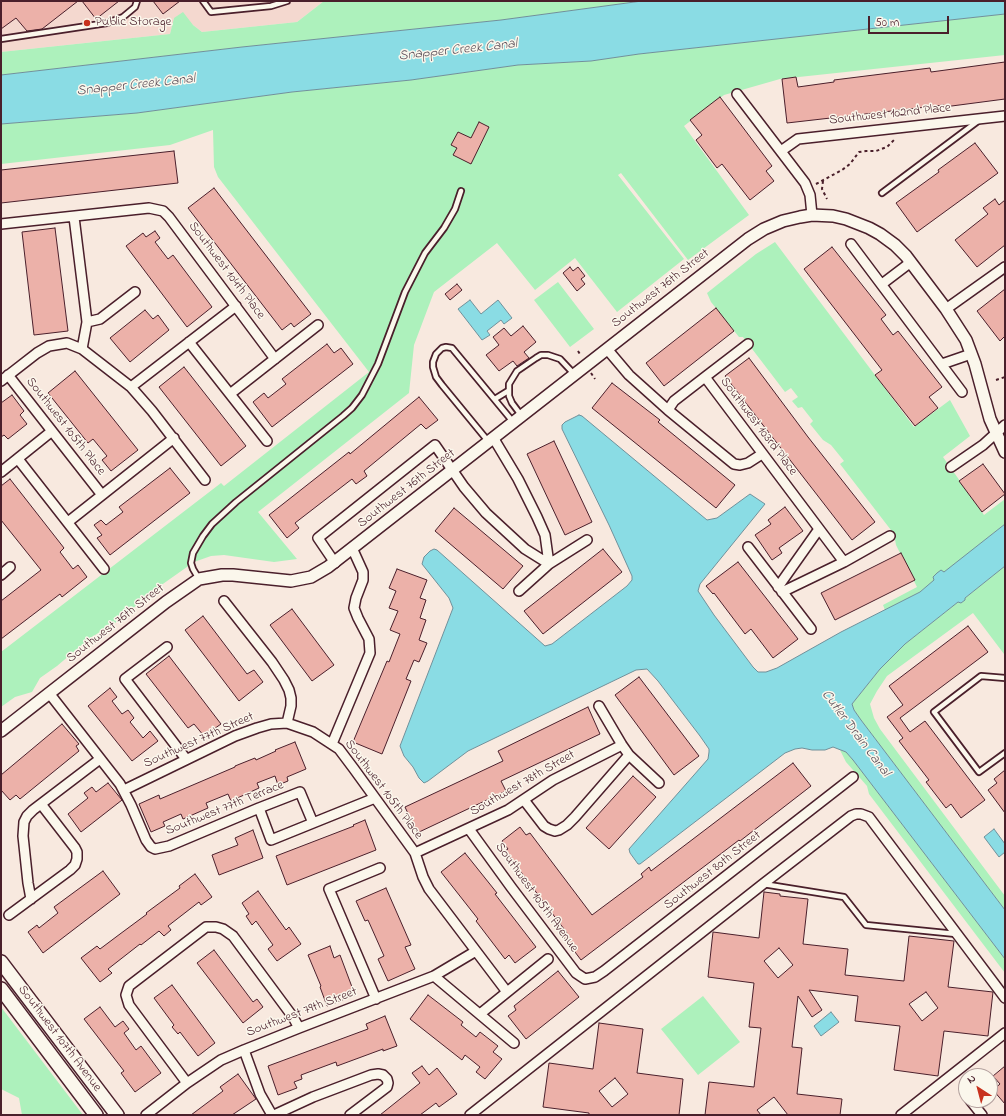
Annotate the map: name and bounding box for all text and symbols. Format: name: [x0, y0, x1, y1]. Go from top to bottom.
scale bar: [870, 8, 951, 34]
text: 50 m: [875, 14, 899, 32]
place label: Public Storage: [95, 15, 171, 31]
marker: Public Storage: [82, 18, 92, 28]
water label: Snapper Creek Canal: [398, 36, 518, 66]
water label: Snapper Creek Canal: [76, 71, 196, 101]
street label: Southwest 102nd Place: [828, 101, 952, 129]
street label: Southwest 104th Place: [184, 219, 268, 323]
street label: Southwest 76th Street: [609, 246, 713, 332]
street label: Southwest 105th Place: [22, 375, 108, 479]
street label: Southwest 103rd Place: [716, 375, 800, 479]
street label: Southwest 76th Street: [355, 446, 459, 532]
street label: Southwest 76th Street: [64, 581, 168, 667]
water label: Cutler Drain Canal: [817, 687, 893, 781]
street label: Southwest 77th Street: [142, 710, 256, 772]
street label: Southwest 105th Place: [341, 737, 425, 843]
street label: Southwest 78th Street: [468, 748, 578, 820]
street label: Southwest 77th Terrace: [164, 778, 286, 840]
street label: Southwest 80th Street: [661, 828, 765, 914]
street label: Southwest 105th Avenue: [491, 840, 581, 956]
street label: Southwest 107th Avenue: [14, 983, 104, 1095]
street label: Southwest 79th Street: [244, 985, 360, 1041]
north arrow: [958, 1068, 998, 1108]
text: N: [964, 1070, 979, 1088]

